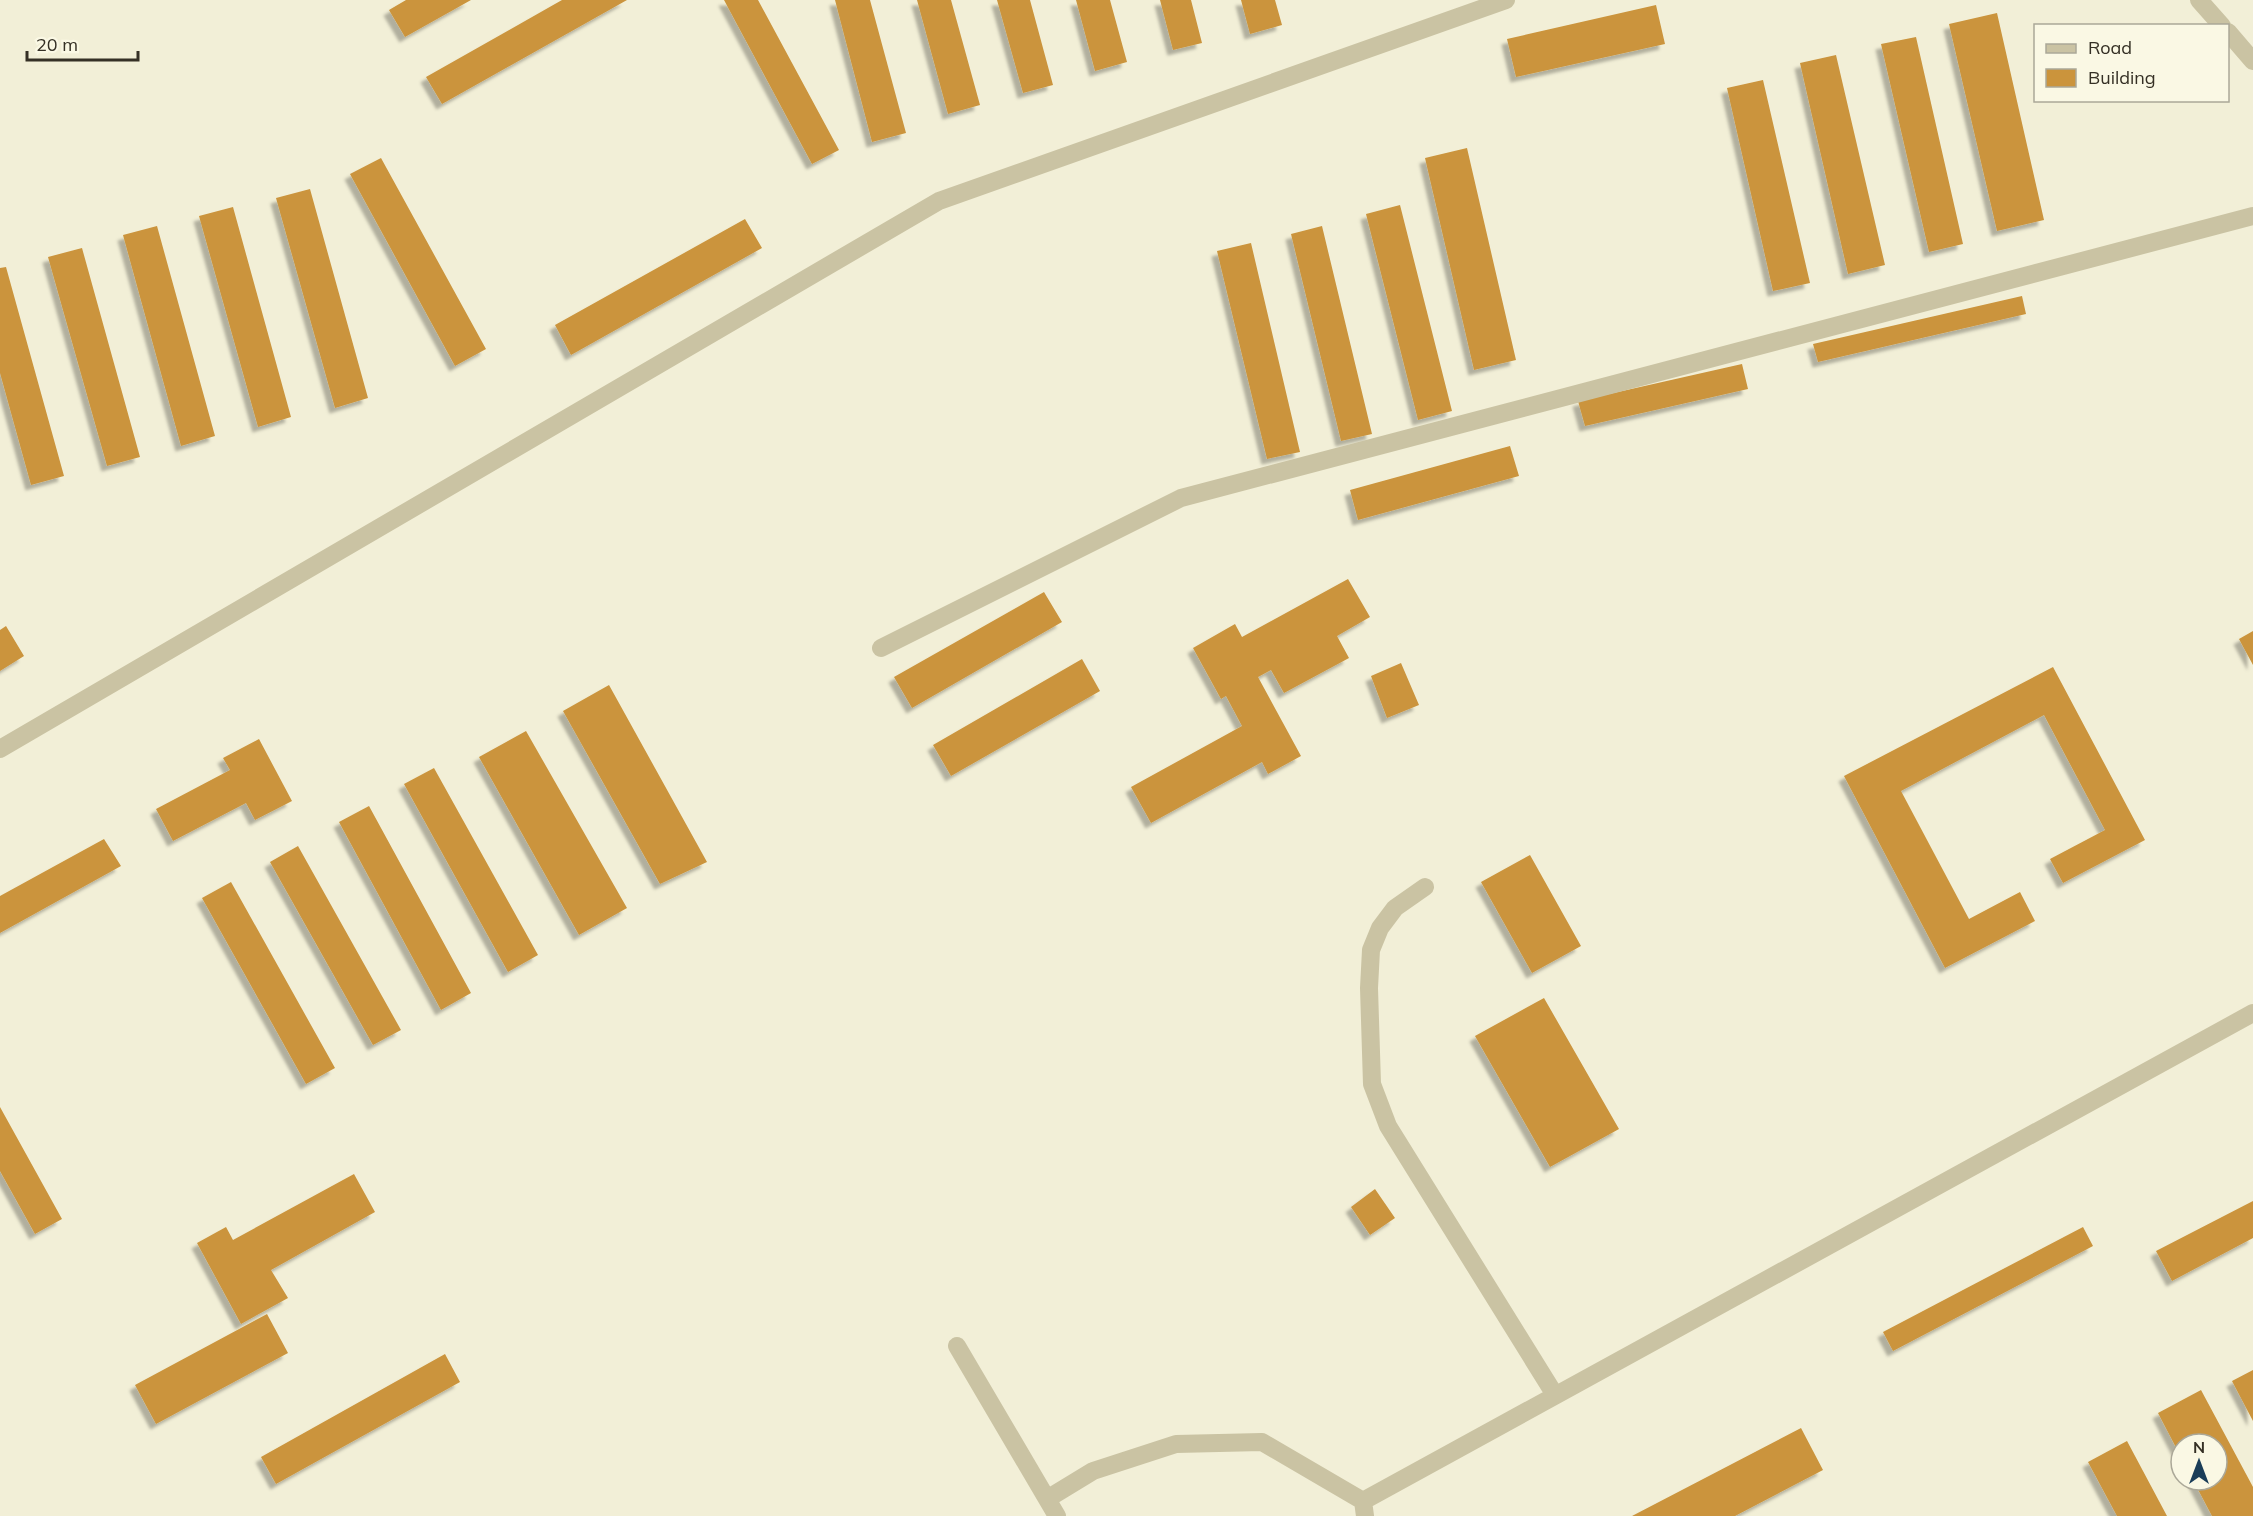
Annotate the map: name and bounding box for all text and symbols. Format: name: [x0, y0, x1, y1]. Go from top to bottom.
scale bar: [27, 24, 138, 62]
legend: [2034, 24, 2229, 102]
text: 20 m: [36, 33, 78, 56]
text: Road: [2088, 36, 2132, 59]
text: Building: [2088, 66, 2156, 89]
north arrow: [2169, 1432, 2229, 1492]
text: N: [2193, 1437, 2205, 1457]

